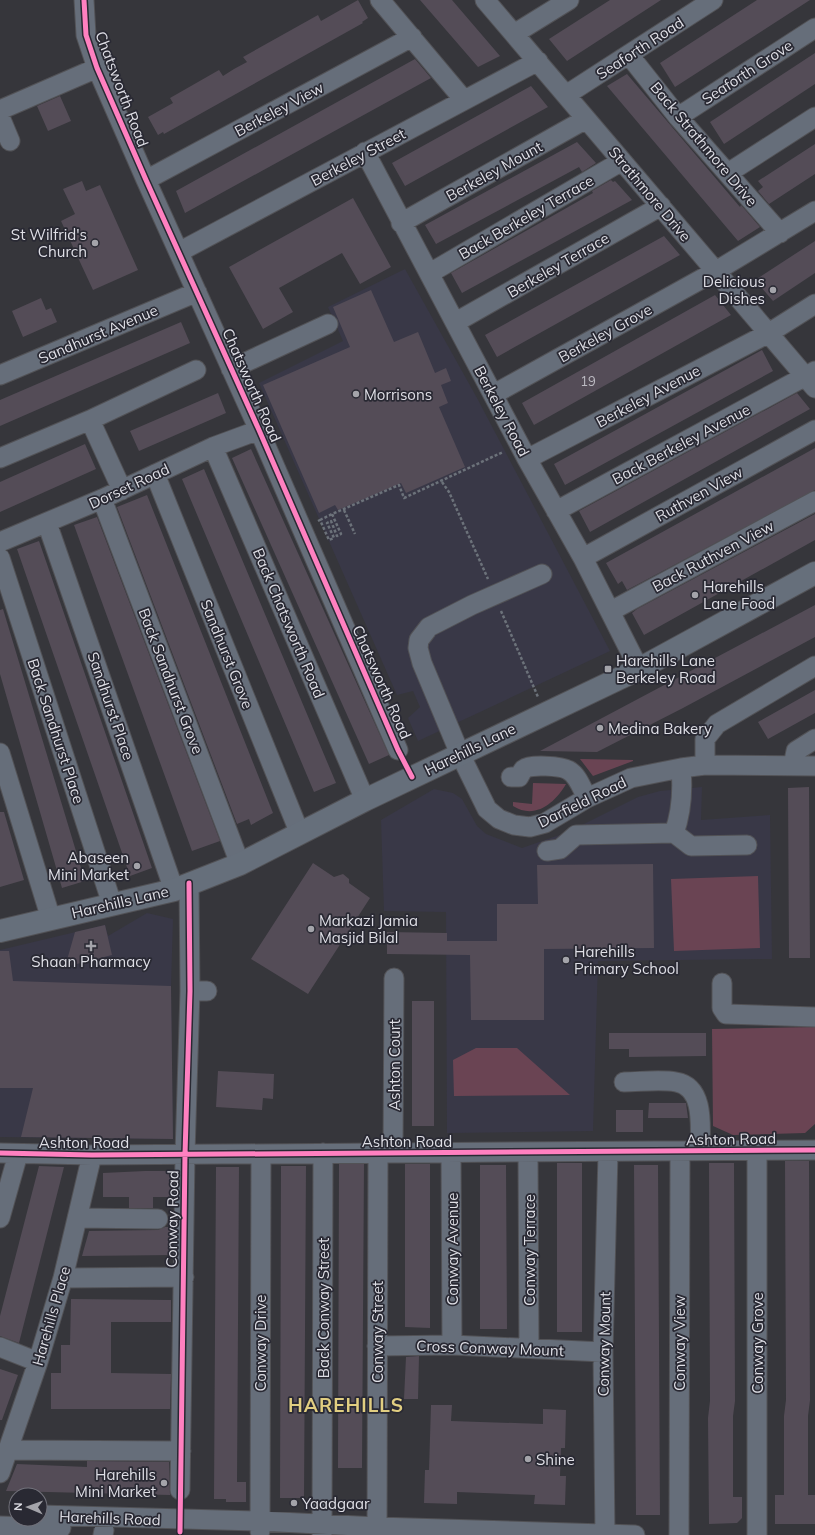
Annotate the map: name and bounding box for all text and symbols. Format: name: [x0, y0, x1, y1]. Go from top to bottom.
street label: Seaforth Road: [593, 13, 687, 83]
street label: Chatsworth Road: [91, 28, 153, 150]
street label: Seaforth Grove: [698, 36, 796, 108]
street label: Berkeley View: [231, 78, 327, 140]
street label: Back Strathmore Drive: [647, 78, 761, 210]
street label: Berkeley Street: [307, 124, 409, 190]
street label: Berkeley Mount: [443, 137, 545, 205]
street label: Strathmore Drive: [605, 143, 695, 245]
street label: Back Berkeley Terrace: [455, 171, 597, 263]
place label: St Wilfrid's Church: [11, 225, 87, 261]
street label: Berkeley Terrace: [504, 228, 612, 302]
marker: St Wilfrid's Church: [90, 238, 100, 248]
place label: Delicious Dishes: [703, 272, 765, 308]
marker: Delicious Dishes: [768, 285, 778, 295]
street label: Sandhurst Avenue: [35, 300, 161, 368]
street label: Berkeley Grove: [555, 300, 655, 366]
street label: Chatsworth Road: [218, 325, 286, 445]
street label: Berkeley Avenue: [593, 361, 703, 431]
street label: Berkeley Road: [470, 362, 534, 460]
house number: 19: [580, 373, 596, 389]
place label: Morrisons: [364, 385, 432, 404]
marker: Morrisons: [351, 389, 361, 399]
street label: Back Berkeley Avenue: [609, 400, 753, 488]
street label: Dorset Road: [86, 459, 172, 513]
street label: Ruthven View: [652, 462, 746, 526]
street label: Back Ruthven View: [649, 516, 777, 596]
street label: Back Chatsworth Road: [249, 545, 329, 701]
place label: Harehills Lane Food: [703, 577, 775, 613]
marker: Harehills Lane Food: [690, 590, 700, 600]
street label: Sandhurst Grove: [196, 597, 258, 711]
street label: Back Sandhurst Grove: [134, 605, 208, 757]
street label: Chatsworth Road: [348, 622, 416, 742]
street label: Sandhurst Place: [84, 649, 138, 763]
place label: Harehills Lane Berkeley Road: [616, 651, 716, 687]
street label: Back Sandhurst Place: [24, 656, 88, 806]
marker: Harehills Lane Berkeley Road: [603, 664, 613, 674]
street label: Harehills Lane: [421, 719, 519, 779]
place label: Medina Bakery: [608, 719, 712, 738]
marker: Medina Bakery: [595, 723, 605, 733]
street label: Darfield Road: [535, 772, 629, 832]
place label: Abaseen Mini Market: [48, 848, 129, 884]
marker: Abaseen Mini Market: [132, 861, 142, 871]
street label: Harehills Lane: [70, 882, 170, 922]
place label: Markazi Jamia Masjid Bilal: [319, 911, 418, 947]
marker: Markazi Jamia Masjid Bilal: [306, 924, 316, 934]
marker: Shaan Pharmacy: [86, 941, 96, 951]
place label: Harehills Primary School: [574, 942, 679, 978]
place label: Shaan Pharmacy: [31, 952, 151, 971]
marker: Harehills Primary School: [561, 955, 571, 965]
street label: Ashton Court: [385, 1019, 404, 1111]
street label: Ashton Road: [686, 1129, 776, 1149]
street label: Ashton Road: [362, 1132, 452, 1151]
street label: Ashton Road: [39, 1133, 129, 1152]
street label: Conway Road: [162, 1170, 182, 1268]
street label: Conway Avenue: [443, 1193, 462, 1305]
street label: Conway Terrace: [520, 1194, 539, 1306]
street label: Back Conway Street: [314, 1238, 333, 1378]
street label: Harehills Place: [28, 1264, 74, 1368]
street label: Conway Street: [368, 1281, 387, 1383]
street label: Conway Mount: [594, 1291, 614, 1397]
street label: Conway Grove: [748, 1292, 767, 1394]
street label: Conway Drive: [251, 1295, 270, 1391]
street label: Conway View: [670, 1295, 689, 1391]
street label: Cross Conway Mount: [416, 1336, 564, 1360]
district label: HAREHILLS: [288, 1393, 404, 1417]
place label: Shine: [536, 1450, 575, 1469]
marker: Shine: [523, 1454, 533, 1464]
place label: Harehills Mini Market: [75, 1465, 156, 1501]
marker: Harehills Mini Market: [159, 1478, 169, 1488]
north arrow: [8, 1487, 48, 1527]
place label: Yaadgaar: [301, 1494, 370, 1513]
marker: Yaadgaar: [289, 1498, 299, 1508]
text: N: [11, 1502, 25, 1511]
street label: Harehills Road: [59, 1507, 161, 1529]

